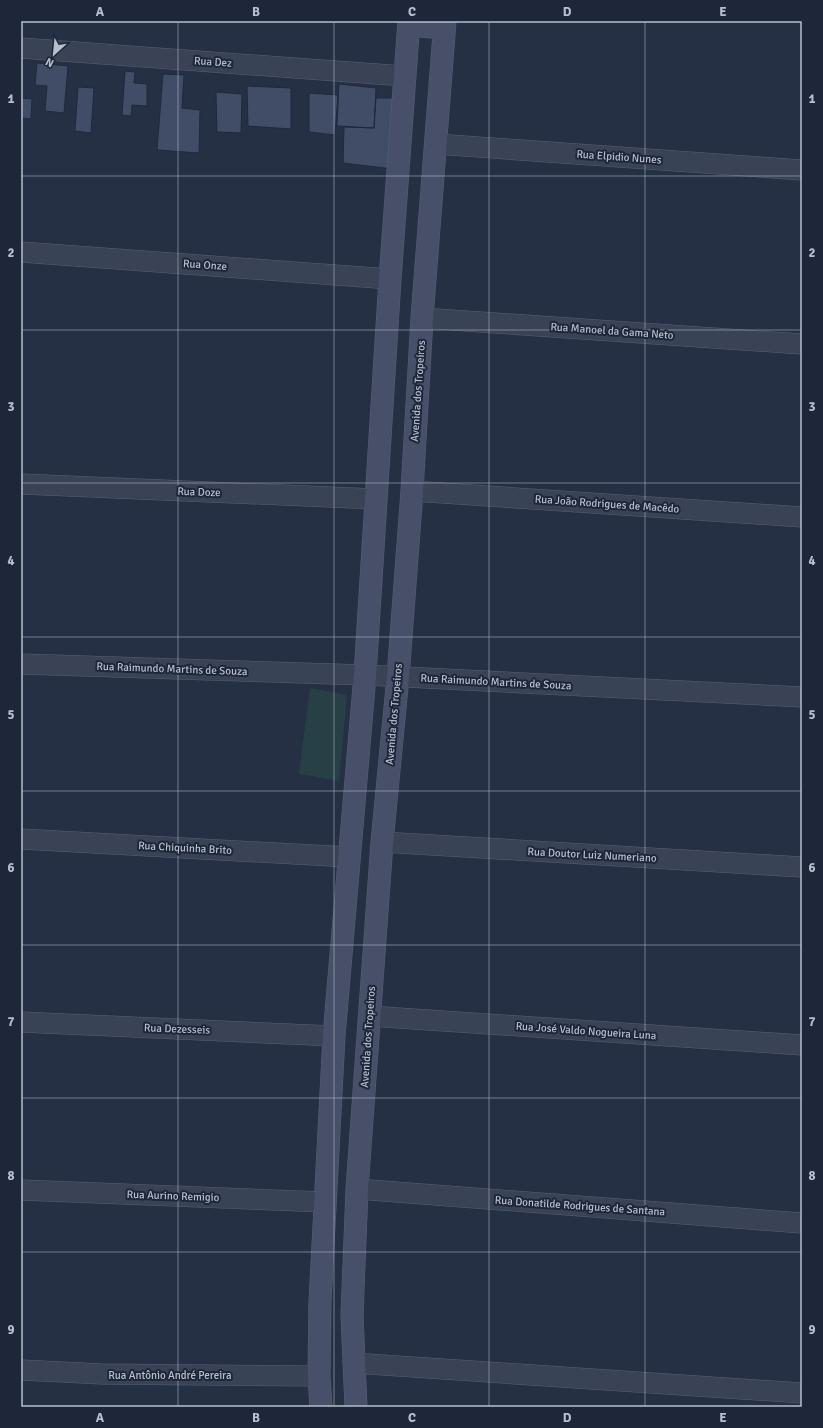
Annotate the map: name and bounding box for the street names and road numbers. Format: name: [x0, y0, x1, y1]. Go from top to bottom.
street label: Rua Dez: [194, 54, 232, 70]
street label: Rua Elpidio Nunes: [576, 148, 662, 166]
street label: Rua Onze: [183, 257, 227, 273]
street label: Rua Manoel da Gama Neto: [550, 320, 674, 342]
street label: Avenida dos Tropeiros: [408, 340, 428, 442]
street label: Rua Doze: [177, 485, 221, 499]
street label: Rua João Rodrigues de Macêdo: [534, 492, 680, 516]
street label: Rua Raimundo Martins de Souza: [96, 660, 248, 678]
street label: Avenida dos Tropeiros: [383, 663, 405, 765]
street label: Rua Raimundo Martins de Souza: [420, 672, 572, 692]
street label: Rua Chiquinha Brito: [138, 839, 232, 857]
street label: Rua Doutor Luiz Numeriano: [527, 845, 657, 865]
street label: Avenida dos Tropeiros: [358, 986, 378, 1088]
street label: Rua José Valdo Nogueira Luna: [515, 1020, 657, 1042]
street label: Rua Dezesseis: [144, 1021, 210, 1037]
street label: Rua Aurino Remigio: [127, 1188, 220, 1204]
street label: Rua Donatilde Rodrigues de Santana: [494, 1194, 666, 1218]
street label: Rua Antônio André Pereira: [108, 1369, 232, 1382]

